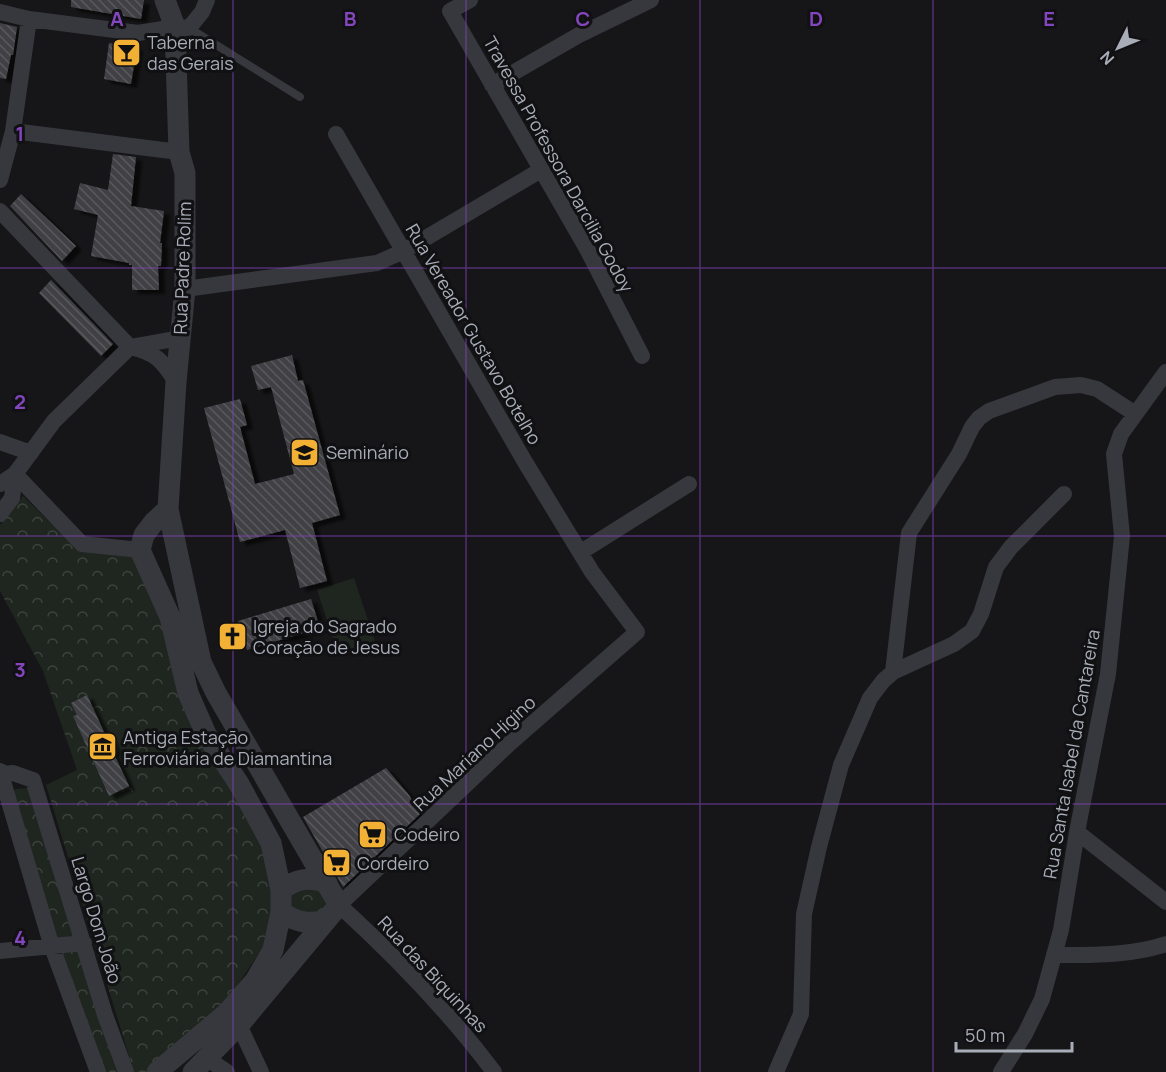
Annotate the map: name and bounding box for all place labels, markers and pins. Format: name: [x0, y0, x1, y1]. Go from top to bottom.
place label: Taberna das Gerais: [147, 30, 234, 75]
bar icon: Taberna das Gerais: [110, 36, 142, 68]
school or university icon: Seminário: [289, 436, 321, 468]
place label: Seminário: [326, 440, 409, 464]
place label: Igreja do Sagrado Coração de Jesus: [253, 614, 400, 659]
church icon: Igreja do Sagrado Coração de Jesus: [216, 620, 248, 652]
place label: Antiga Estação Ferroviária de Diamantina: [123, 725, 332, 770]
museum icon: Antiga Estação Ferroviária de Diamantina: [86, 731, 118, 763]
supermarket icon: Codeiro: [357, 818, 389, 850]
place label: Codeiro: [394, 822, 460, 846]
supermarket icon: Cordeiro: [320, 847, 352, 879]
place label: Cordeiro: [357, 851, 429, 875]

